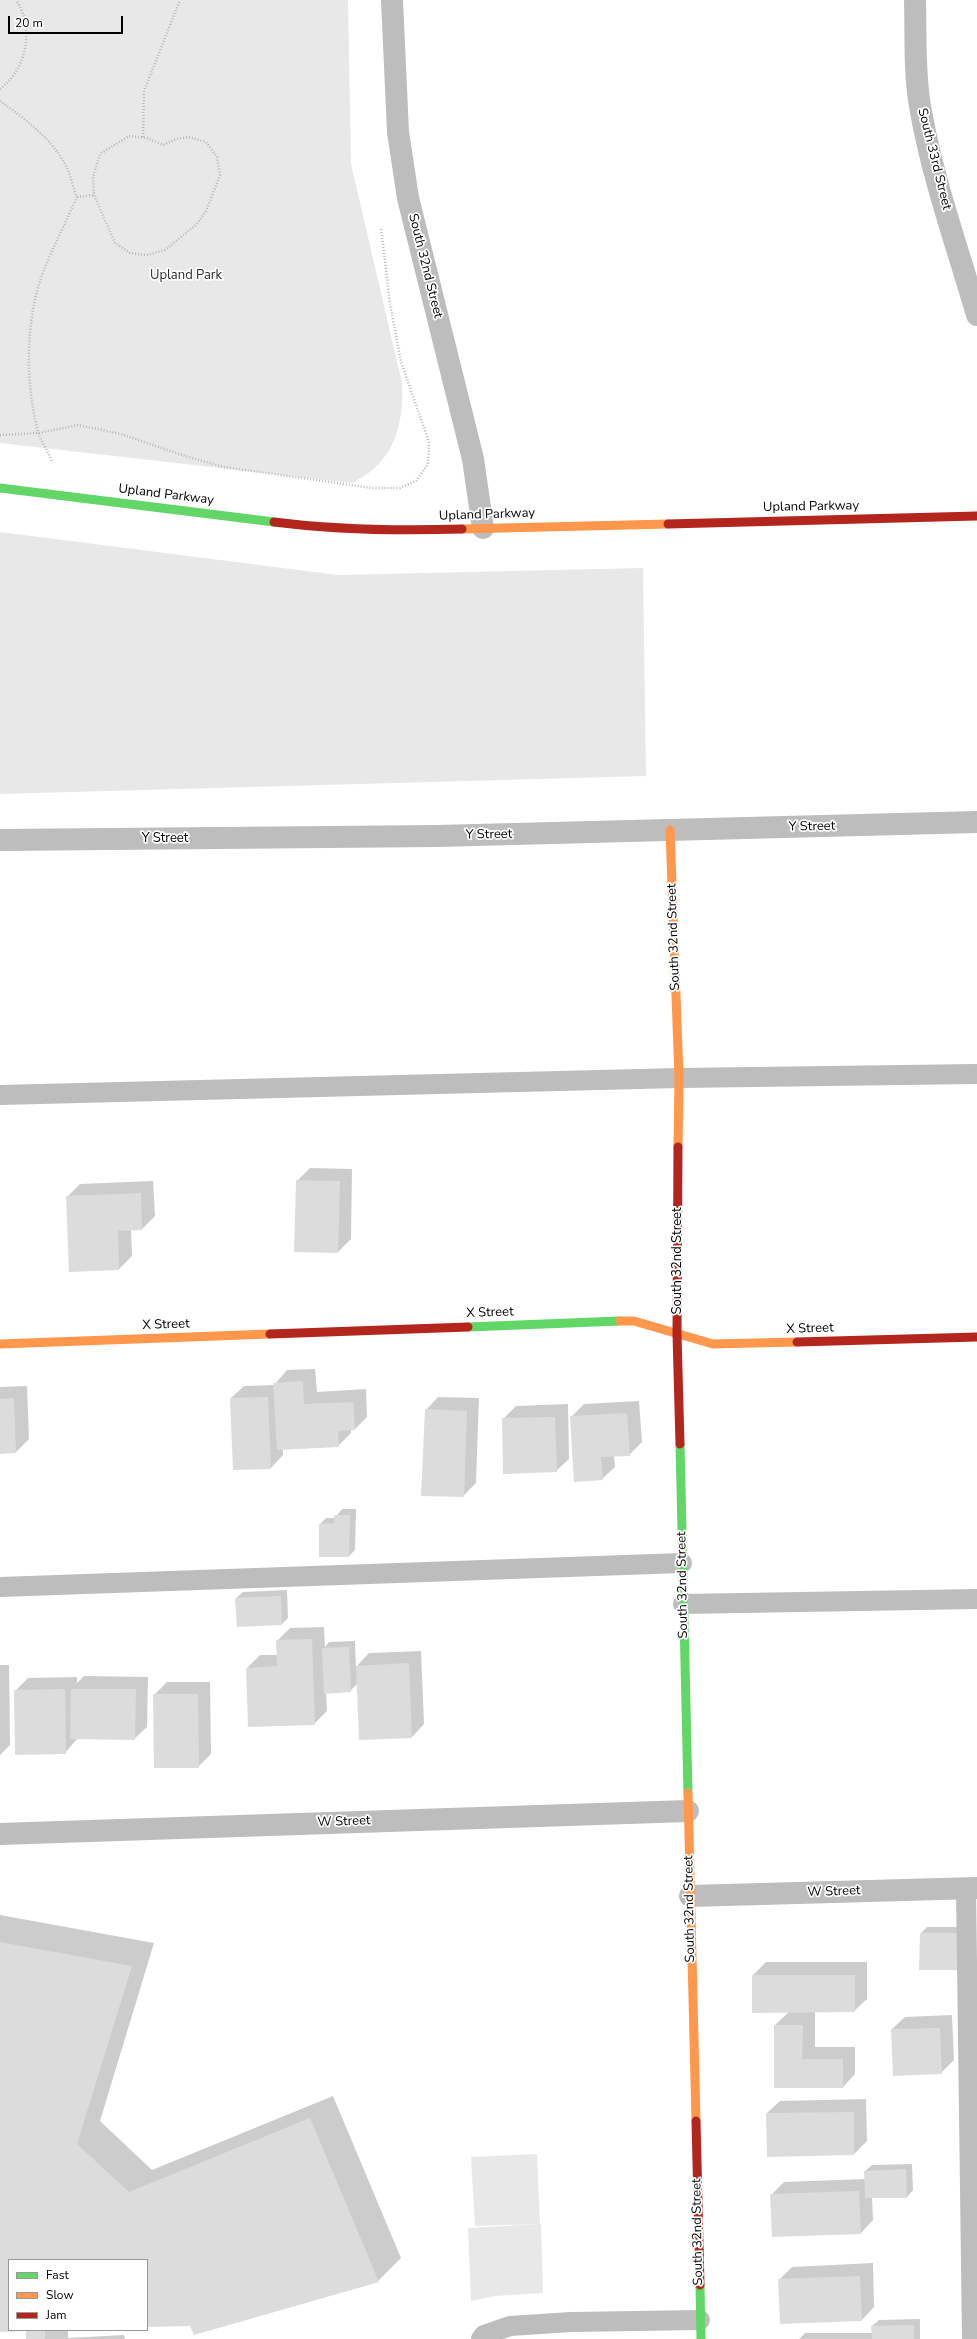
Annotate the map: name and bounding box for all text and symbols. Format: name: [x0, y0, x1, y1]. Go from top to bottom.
scale bar: [10, 8, 125, 34]
text: 20 m: [15, 15, 43, 31]
street label: South 33rd Street: [914, 106, 954, 212]
street label: South 32nd Street: [404, 212, 446, 320]
park label: Upland Park: [150, 268, 222, 284]
street label: Upland Parkway: [117, 481, 215, 509]
street label: Upland Parkway: [763, 498, 859, 516]
street label: Upland Parkway: [439, 506, 535, 524]
street label: Y Street: [789, 819, 835, 835]
street label: Y Street: [466, 827, 512, 843]
street label: Y Street: [142, 831, 188, 847]
street label: South 32nd Street: [664, 883, 684, 991]
street label: South 32nd Street: [670, 1207, 686, 1315]
street label: X Street: [466, 1304, 514, 1322]
street label: X Street: [142, 1316, 190, 1334]
street label: X Street: [786, 1320, 834, 1338]
street label: South 32nd Street: [674, 1531, 692, 1639]
street label: W Street: [317, 1813, 371, 1831]
street label: South 32nd Street: [681, 1855, 699, 1963]
street label: W Street: [807, 1883, 861, 1901]
street label: South 32nd Street: [689, 2178, 707, 2286]
legend: [8, 2259, 148, 2331]
text: Fast: [46, 2267, 69, 2283]
text: Slow: [46, 2287, 74, 2303]
text: Jam: [46, 2307, 67, 2323]

